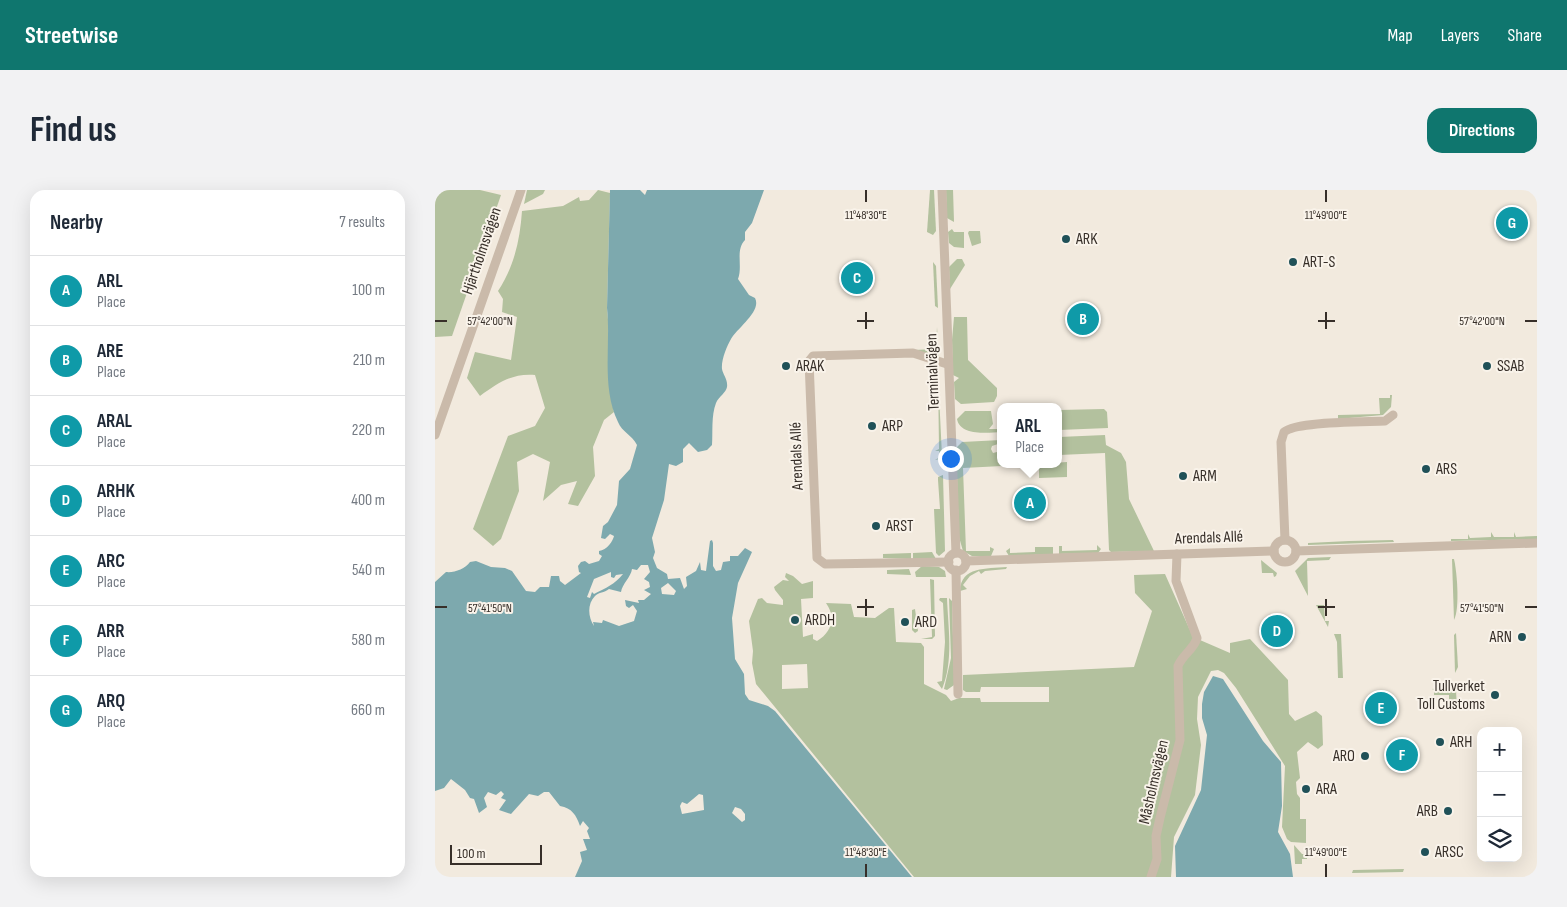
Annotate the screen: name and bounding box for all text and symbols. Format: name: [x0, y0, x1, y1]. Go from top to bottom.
text: Streetwise: [25, 21, 118, 50]
text: Map: [1388, 25, 1413, 46]
text: Layers: [1441, 25, 1480, 46]
text: Share: [1508, 25, 1542, 46]
button: Directions: [1427, 108, 1537, 153]
text: Find us: [30, 109, 117, 152]
pin: G: [1496, 204, 1528, 242]
street label: Hjärtholmsvägen: [458, 205, 506, 297]
text: 11°48'30"E: [845, 208, 887, 223]
text: 11°49'00"E: [1305, 208, 1347, 223]
text: Nearby: [50, 210, 103, 235]
text: 7 results: [339, 213, 385, 232]
place label: ARK: [1075, 230, 1098, 249]
marker: ARK: [1060, 233, 1072, 245]
place label: ART-S: [1302, 253, 1336, 272]
marker: ART-S: [1287, 256, 1299, 268]
pin: C: [841, 259, 873, 297]
text: ARL: [97, 270, 123, 293]
text: A: [62, 281, 70, 300]
text: 100 m: [352, 281, 385, 300]
text: Place: [97, 293, 126, 312]
pin: B: [1067, 300, 1099, 338]
text: 57°42'00"N: [467, 314, 513, 329]
text: 57°42'00"N: [1459, 314, 1505, 329]
street label: Terminalvägen: [922, 333, 944, 411]
text: ARE: [97, 340, 124, 363]
text: B: [62, 351, 70, 370]
text: 210 m: [353, 351, 385, 370]
place label: ARAK: [795, 357, 825, 376]
place label: SSAB: [1497, 357, 1524, 376]
marker: ARAK: [780, 360, 792, 372]
marker: SSAB: [1481, 360, 1493, 372]
text: Place: [97, 363, 126, 382]
popup: [997, 403, 1062, 468]
text: ARAL: [97, 410, 132, 433]
text: ARL: [1015, 415, 1041, 438]
place label: ARP: [881, 417, 903, 436]
marker: ARP: [866, 420, 878, 432]
text: C: [62, 421, 70, 440]
text: 220 m: [352, 421, 385, 440]
street label: Arendals Allé: [786, 422, 808, 491]
text: Place: [97, 433, 126, 452]
text: Place: [1015, 438, 1044, 457]
your location: [938, 446, 964, 472]
place label: ARS: [1435, 460, 1457, 479]
marker: ARS: [1420, 463, 1432, 475]
place label: ARM: [1192, 467, 1217, 486]
marker: ARM: [1177, 470, 1189, 482]
text: ARHK: [97, 480, 135, 503]
pin: A: [1014, 484, 1046, 522]
text: D: [62, 491, 70, 510]
text: 400 m: [351, 491, 385, 510]
text: Place: [97, 503, 126, 522]
place label: ARST: [885, 517, 914, 536]
marker: ARST: [870, 520, 882, 532]
street label: Arendals Allé: [1174, 527, 1243, 549]
text: ARC: [97, 550, 125, 573]
text: E: [63, 561, 69, 580]
text: 540 m: [352, 561, 385, 580]
text: Place: [97, 573, 126, 592]
text: 57°41'50"N: [468, 601, 512, 616]
text: 57°41'50"N: [1460, 601, 1504, 616]
place label: ARDH: [804, 611, 835, 630]
pin: D: [1261, 612, 1293, 650]
place label: ARD: [914, 613, 937, 632]
marker: ARDH: [789, 614, 801, 626]
marker: ARD: [899, 616, 911, 628]
text: ARR: [97, 620, 125, 643]
place label: ARN: [1489, 628, 1512, 647]
text: F: [63, 631, 69, 650]
text: 580 m: [352, 631, 385, 650]
marker: ARN: [1516, 631, 1528, 643]
text: Place: [97, 643, 126, 662]
place label: Tullverket Toll Customs: [1417, 677, 1485, 714]
pin: E: [1365, 689, 1397, 727]
marker: Tullverket Toll Customs: [1489, 689, 1501, 701]
text: ARQ: [97, 690, 125, 713]
text: G: [62, 701, 70, 720]
text: 660 m: [351, 701, 385, 720]
text: Place: [97, 713, 126, 732]
map controls: [1477, 727, 1522, 862]
button: +: [1477, 727, 1522, 772]
place label: ARH: [1449, 733, 1472, 752]
pin: F: [1386, 736, 1418, 774]
marker: ARH: [1434, 736, 1446, 748]
street label: Måsholmsvägen: [1135, 738, 1173, 826]
place label: ARO: [1332, 747, 1355, 766]
marker: ARO: [1359, 750, 1371, 762]
button: −: [1477, 772, 1522, 817]
place label: ARA: [1315, 780, 1337, 799]
marker: ARA: [1300, 783, 1312, 795]
place label: ARB: [1416, 802, 1438, 821]
marker: ARB: [1442, 805, 1454, 817]
button: layers: [1477, 817, 1522, 862]
scale bar: [450, 842, 543, 865]
place label: ARSC: [1434, 843, 1464, 862]
text: 100 m: [457, 845, 486, 862]
text: 11°48'30"E: [845, 845, 887, 860]
text: 11°49'00"E: [1305, 845, 1347, 860]
marker: ARSC: [1419, 846, 1431, 858]

